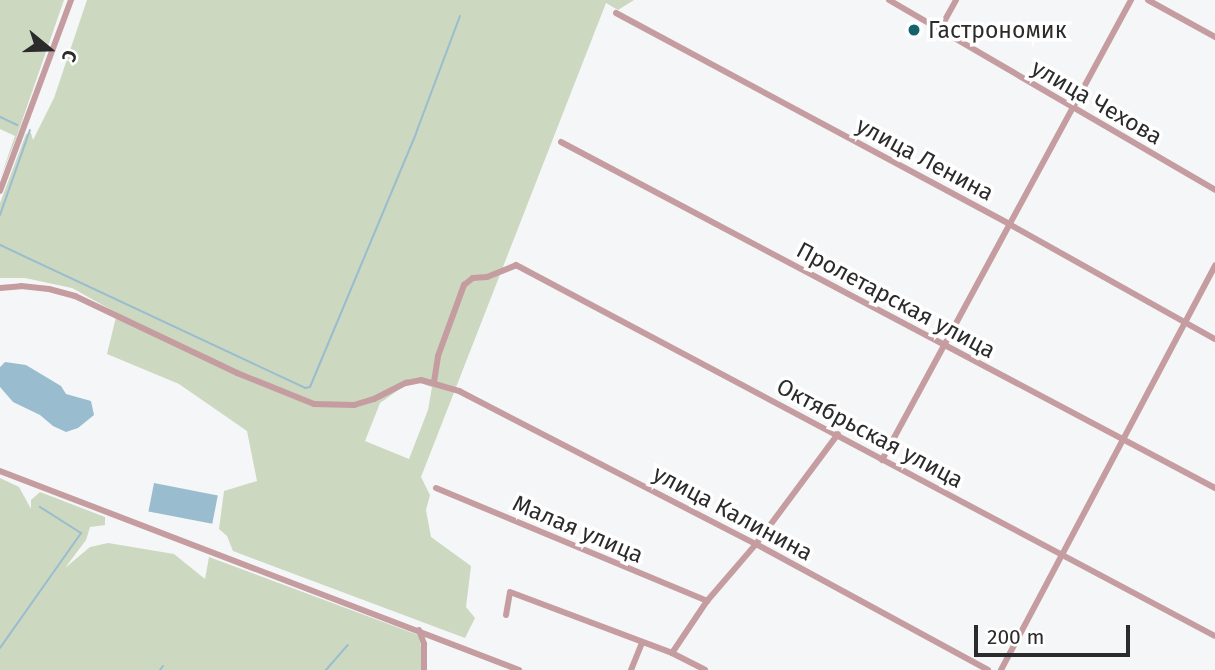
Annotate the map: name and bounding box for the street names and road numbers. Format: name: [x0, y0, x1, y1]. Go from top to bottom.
street label: улица Чехова: [1027, 53, 1167, 151]
street label: улица Ленина: [852, 111, 998, 207]
street label: Пролетарская улица: [792, 236, 1000, 364]
street label: Октябрьская улица: [772, 372, 968, 494]
street label: улица Калинина: [649, 459, 817, 567]
street label: Малая улица: [509, 489, 647, 569]

